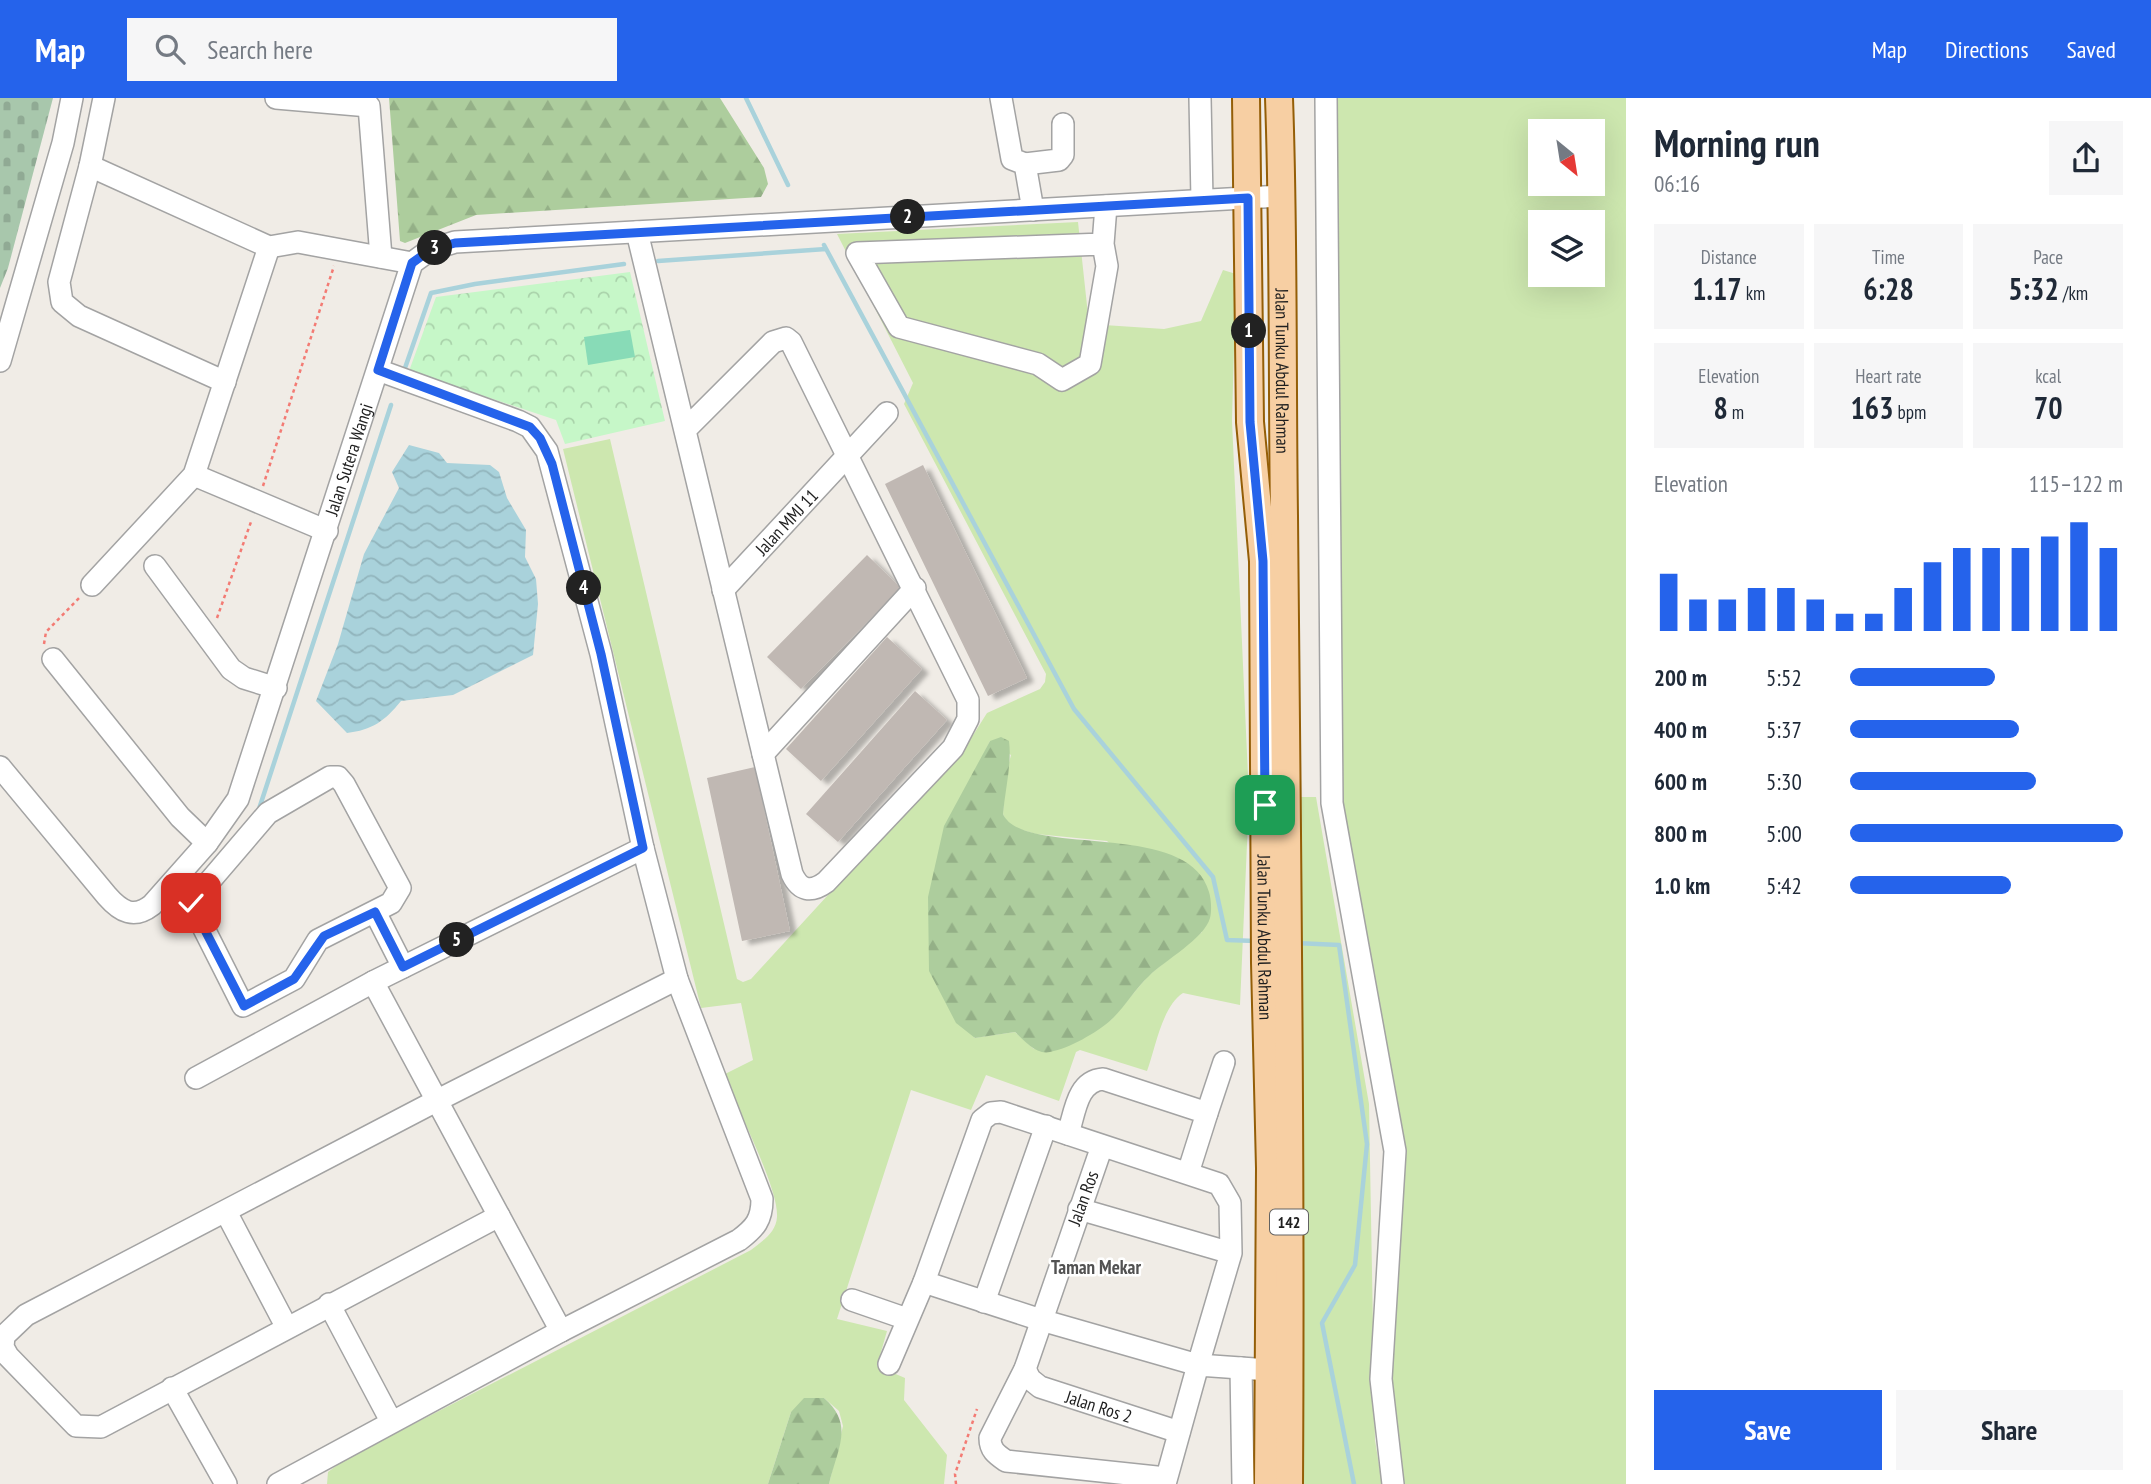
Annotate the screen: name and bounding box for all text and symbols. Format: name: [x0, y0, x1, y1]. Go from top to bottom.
search box: [127, 18, 617, 81]
text: Map: [35, 28, 85, 71]
icon: search: [151, 30, 189, 68]
text: Search here: [207, 33, 313, 66]
text: Map: [1872, 34, 1907, 65]
text: Directions: [1945, 34, 2029, 65]
text: Saved: [2067, 34, 2116, 65]
text: Morning run: [1654, 118, 1820, 167]
north arrow: [1528, 119, 1605, 196]
map controls: [1528, 119, 1605, 287]
button: share: [2049, 121, 2123, 195]
text: 06:16: [1654, 169, 1700, 198]
pin: 2: [890, 200, 926, 234]
text: 2: [903, 204, 912, 228]
button: layers: [1528, 210, 1605, 287]
pin: 3: [418, 230, 452, 266]
text: 3: [430, 235, 439, 259]
text: Distance: [1701, 245, 1757, 269]
text: Time: [1872, 245, 1905, 269]
text: Pace: [2033, 245, 2063, 269]
text: 1.17: [1692, 269, 1742, 308]
text: 6:28: [1863, 269, 1914, 308]
text: 5:32: [2008, 269, 2059, 308]
text: km: [1742, 281, 1765, 305]
text: /km: [2059, 281, 2088, 305]
street label: Jalan Tunku Abdul Rahman: [1271, 287, 1295, 454]
pin: 1: [1232, 314, 1266, 348]
text: 1: [1244, 318, 1253, 342]
text: Elevation: [1698, 364, 1759, 388]
text: Heart rate: [1855, 364, 1922, 388]
text: kcal: [2035, 364, 2061, 388]
text: 8: [1713, 388, 1728, 427]
text: 163: [1851, 388, 1894, 427]
text: 70: [2034, 388, 2063, 427]
street label: Jalan Sutera Wangi: [319, 400, 377, 519]
text: m: [1728, 400, 1744, 424]
text: bpm: [1894, 400, 1926, 424]
text: Elevation: [1654, 469, 1728, 498]
text: 115–122 m: [2029, 469, 2123, 498]
street label: Jalan MMJ 11: [749, 484, 823, 560]
pin: 4: [566, 570, 602, 606]
text: 4: [579, 575, 588, 599]
text: 200 m: [1654, 663, 1707, 692]
text: 5:52: [1766, 663, 1802, 692]
text: 400 m: [1654, 715, 1707, 744]
text: 5:37: [1766, 715, 1802, 744]
text: 600 m: [1654, 767, 1707, 796]
text: 5:30: [1766, 767, 1802, 796]
pin: [1235, 775, 1295, 835]
icon: arrive: [1246, 786, 1284, 824]
text: 800 m: [1654, 819, 1707, 848]
text: 5:00: [1766, 819, 1802, 848]
street label: Jalan Tunku Abdul Rahman: [1253, 854, 1278, 1020]
text: 1.0 km: [1654, 871, 1710, 900]
text: 5:42: [1766, 871, 1802, 900]
pin: [161, 873, 221, 933]
icon: check: [172, 884, 210, 922]
pin: 5: [440, 922, 475, 958]
text: 5: [452, 927, 461, 951]
street label: Jalan Ros: [1062, 1168, 1103, 1229]
road number: 142: [1270, 1210, 1308, 1234]
district label: Taman Mekar: [1051, 1255, 1141, 1279]
street label: Jalan Ros 2: [1062, 1384, 1135, 1428]
button: Save: [1654, 1390, 1882, 1470]
button: Share: [1896, 1390, 2123, 1470]

